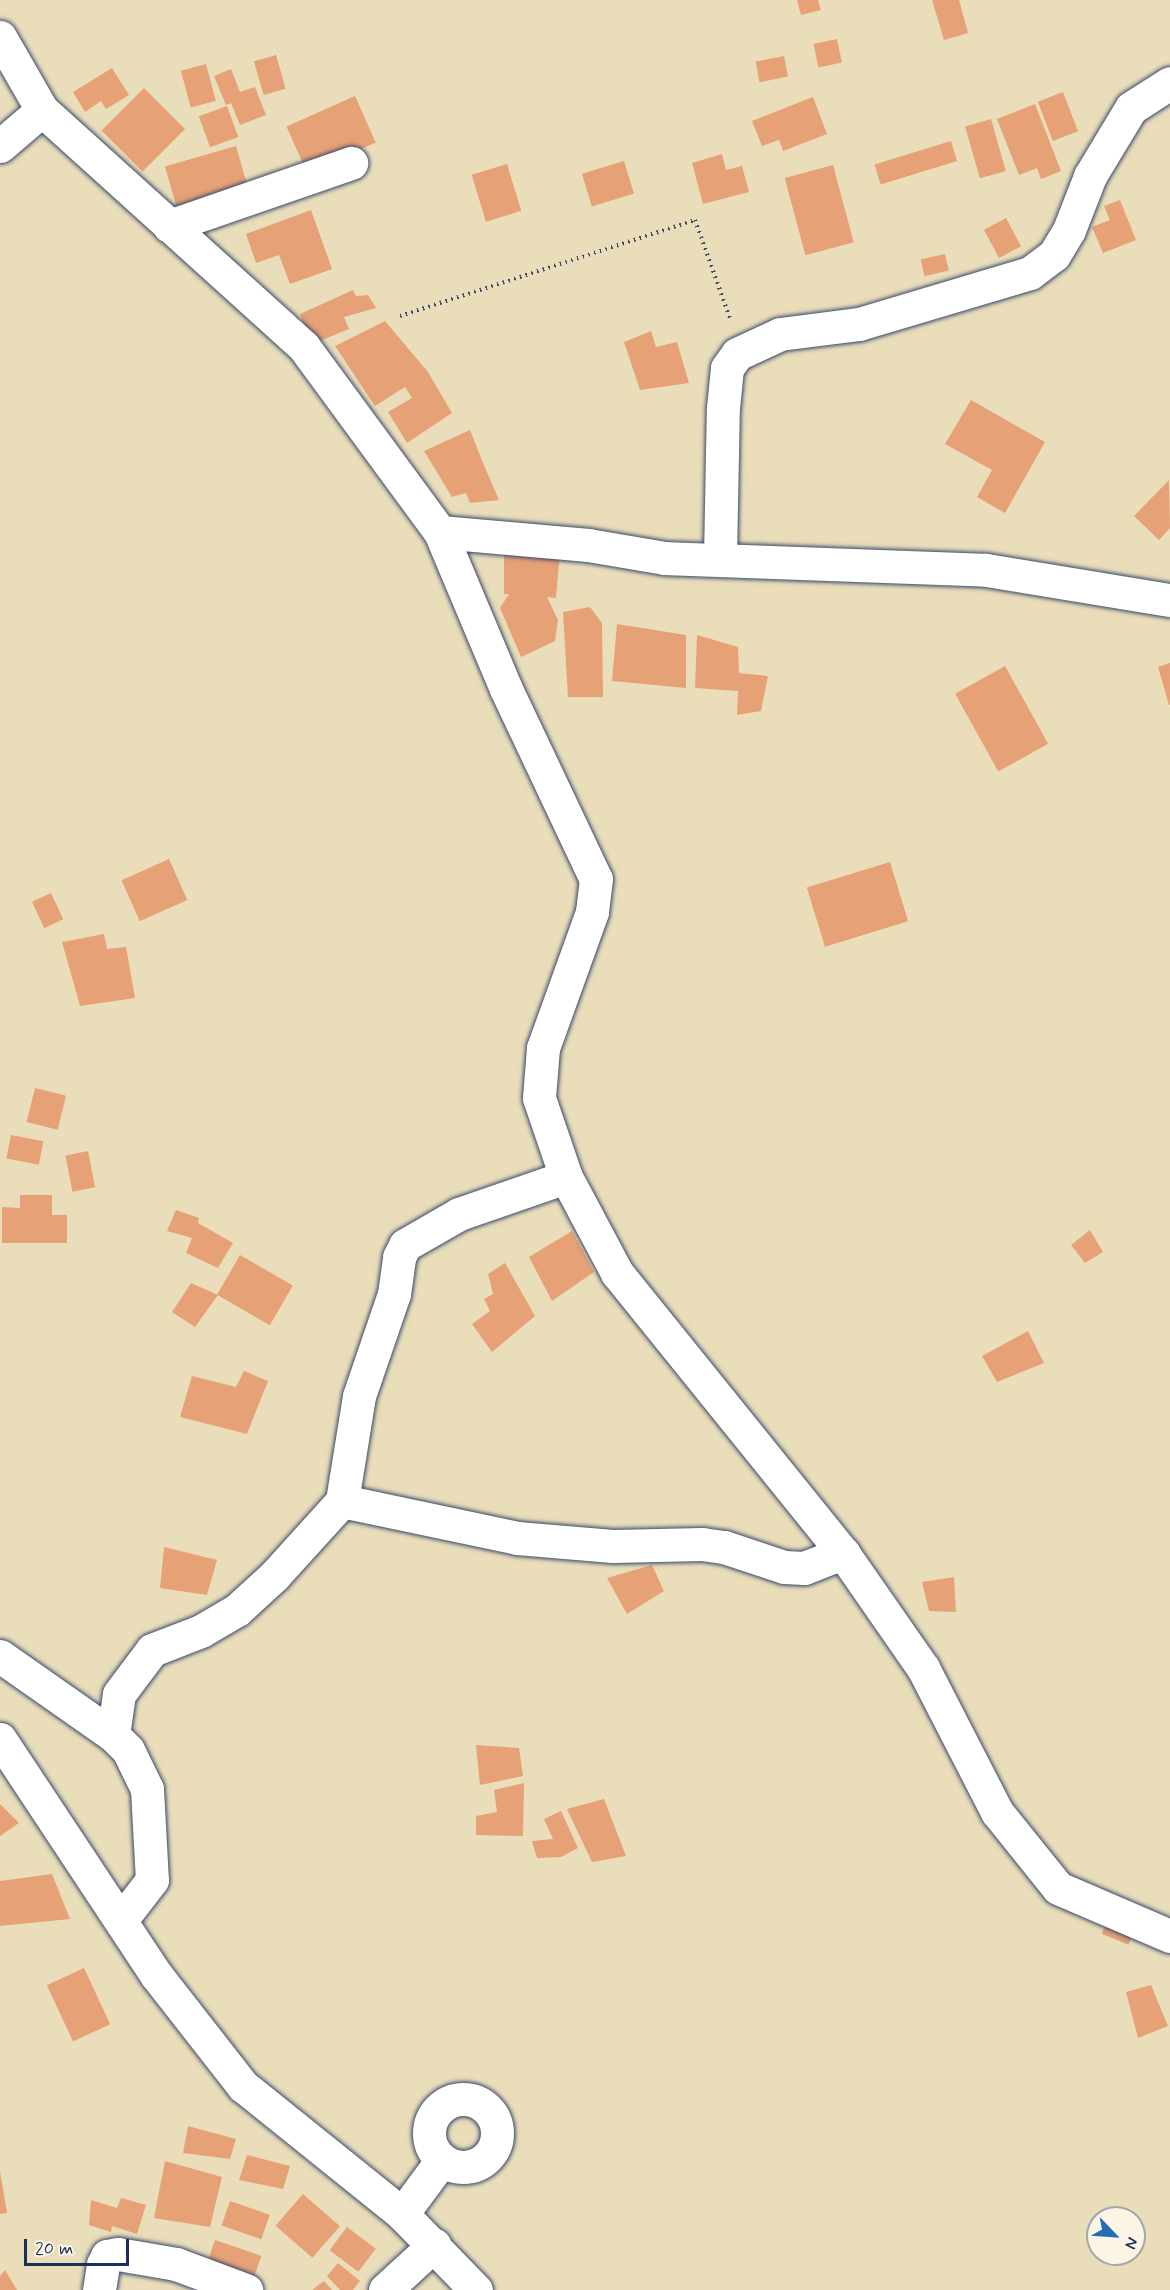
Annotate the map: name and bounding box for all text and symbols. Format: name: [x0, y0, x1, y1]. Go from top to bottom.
north arrow: [1086, 2206, 1146, 2266]
scale bar: [27, 2227, 132, 2265]
text: N: [1119, 2234, 1143, 2252]
text: 20 m: [35, 2237, 73, 2261]

